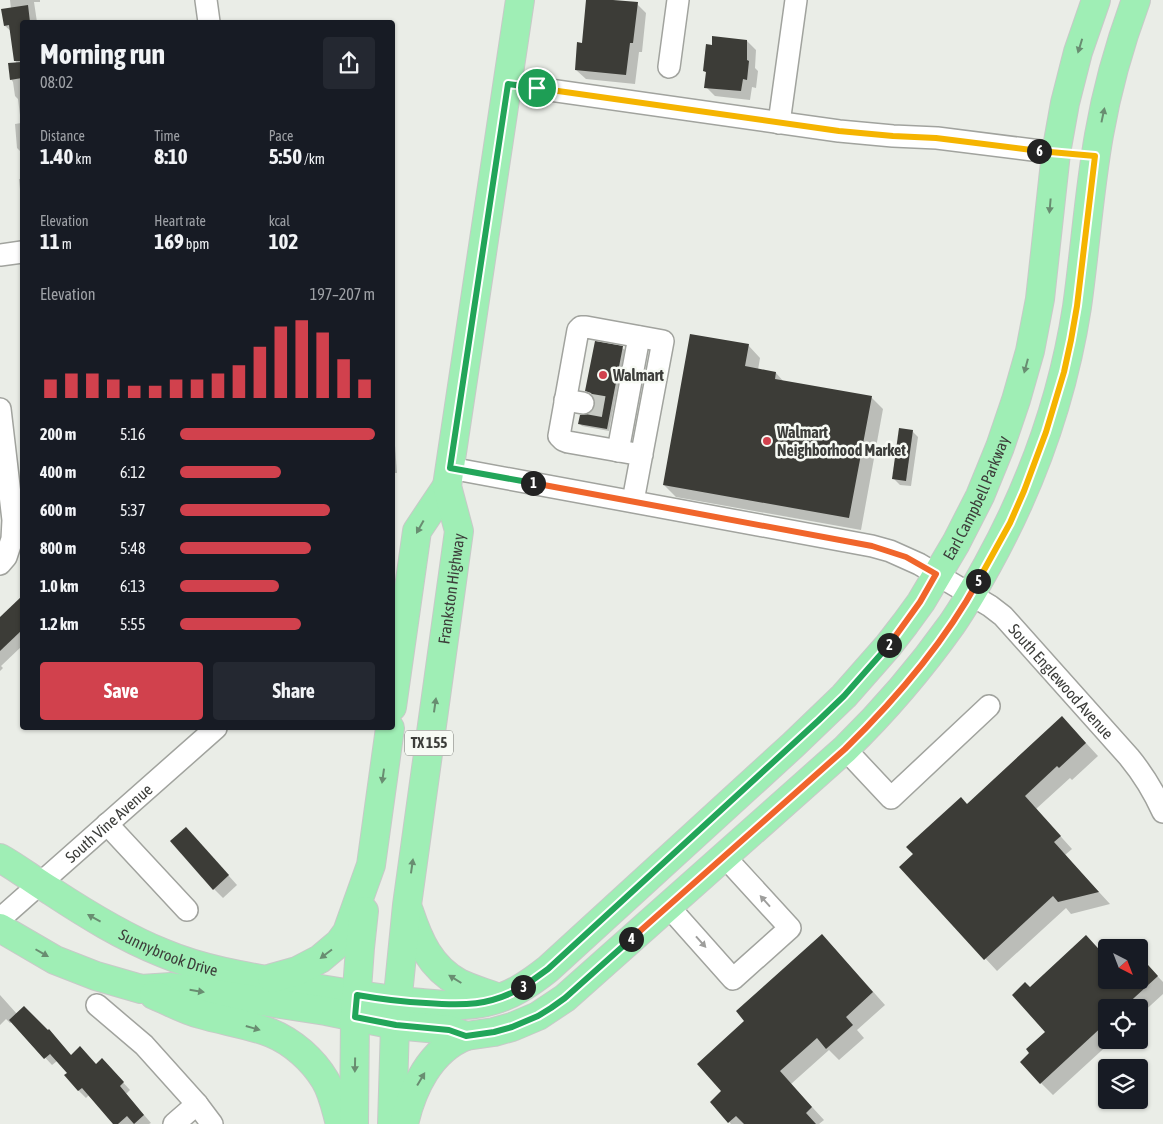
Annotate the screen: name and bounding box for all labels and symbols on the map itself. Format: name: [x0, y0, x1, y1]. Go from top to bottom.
one-way arrow: [1075, 39, 1083, 54]
pin: [516, 67, 558, 109]
one-way arrow: [1099, 108, 1107, 123]
pin: 6: [1026, 138, 1052, 164]
one-way arrow: [1046, 198, 1054, 214]
one-way arrow: [1022, 358, 1030, 373]
place label: Walmart: [612, 366, 664, 384]
marker: Walmart: [597, 369, 609, 381]
place label: Walmart Neighborhood Market: [776, 423, 906, 459]
street label: Earl Campbell Parkway: [939, 433, 1013, 563]
marker: Walmart Neighborhood Market: [761, 435, 773, 447]
pin: 1: [520, 470, 546, 496]
one-way arrow: [416, 521, 425, 534]
street label: Frankston Highway: [434, 532, 469, 645]
pin: 5: [966, 568, 990, 594]
street label: South Englewood Avenue: [1005, 620, 1117, 742]
pin: 2: [876, 632, 902, 658]
one-way arrow: [431, 696, 439, 712]
road number: TX 155: [405, 730, 453, 756]
one-way arrow: [379, 768, 387, 784]
street label: South Vine Avenue: [62, 780, 156, 866]
one-way arrow: [408, 857, 416, 873]
one-way arrow: [759, 894, 770, 907]
one-way arrow: [87, 914, 101, 922]
street label: Sunnybrook Drive: [116, 925, 220, 979]
pin: 4: [618, 926, 644, 952]
one-way arrow: [695, 936, 706, 949]
north arrow: [1098, 939, 1148, 989]
one-way arrow: [36, 948, 49, 957]
one-way arrow: [320, 949, 333, 959]
pin: 3: [510, 974, 536, 1000]
one-way arrow: [448, 975, 461, 984]
one-way arrow: [190, 988, 206, 996]
one-way arrow: [246, 1024, 261, 1032]
one-way arrow: [351, 1058, 359, 1074]
one-way arrow: [416, 1072, 425, 1085]

